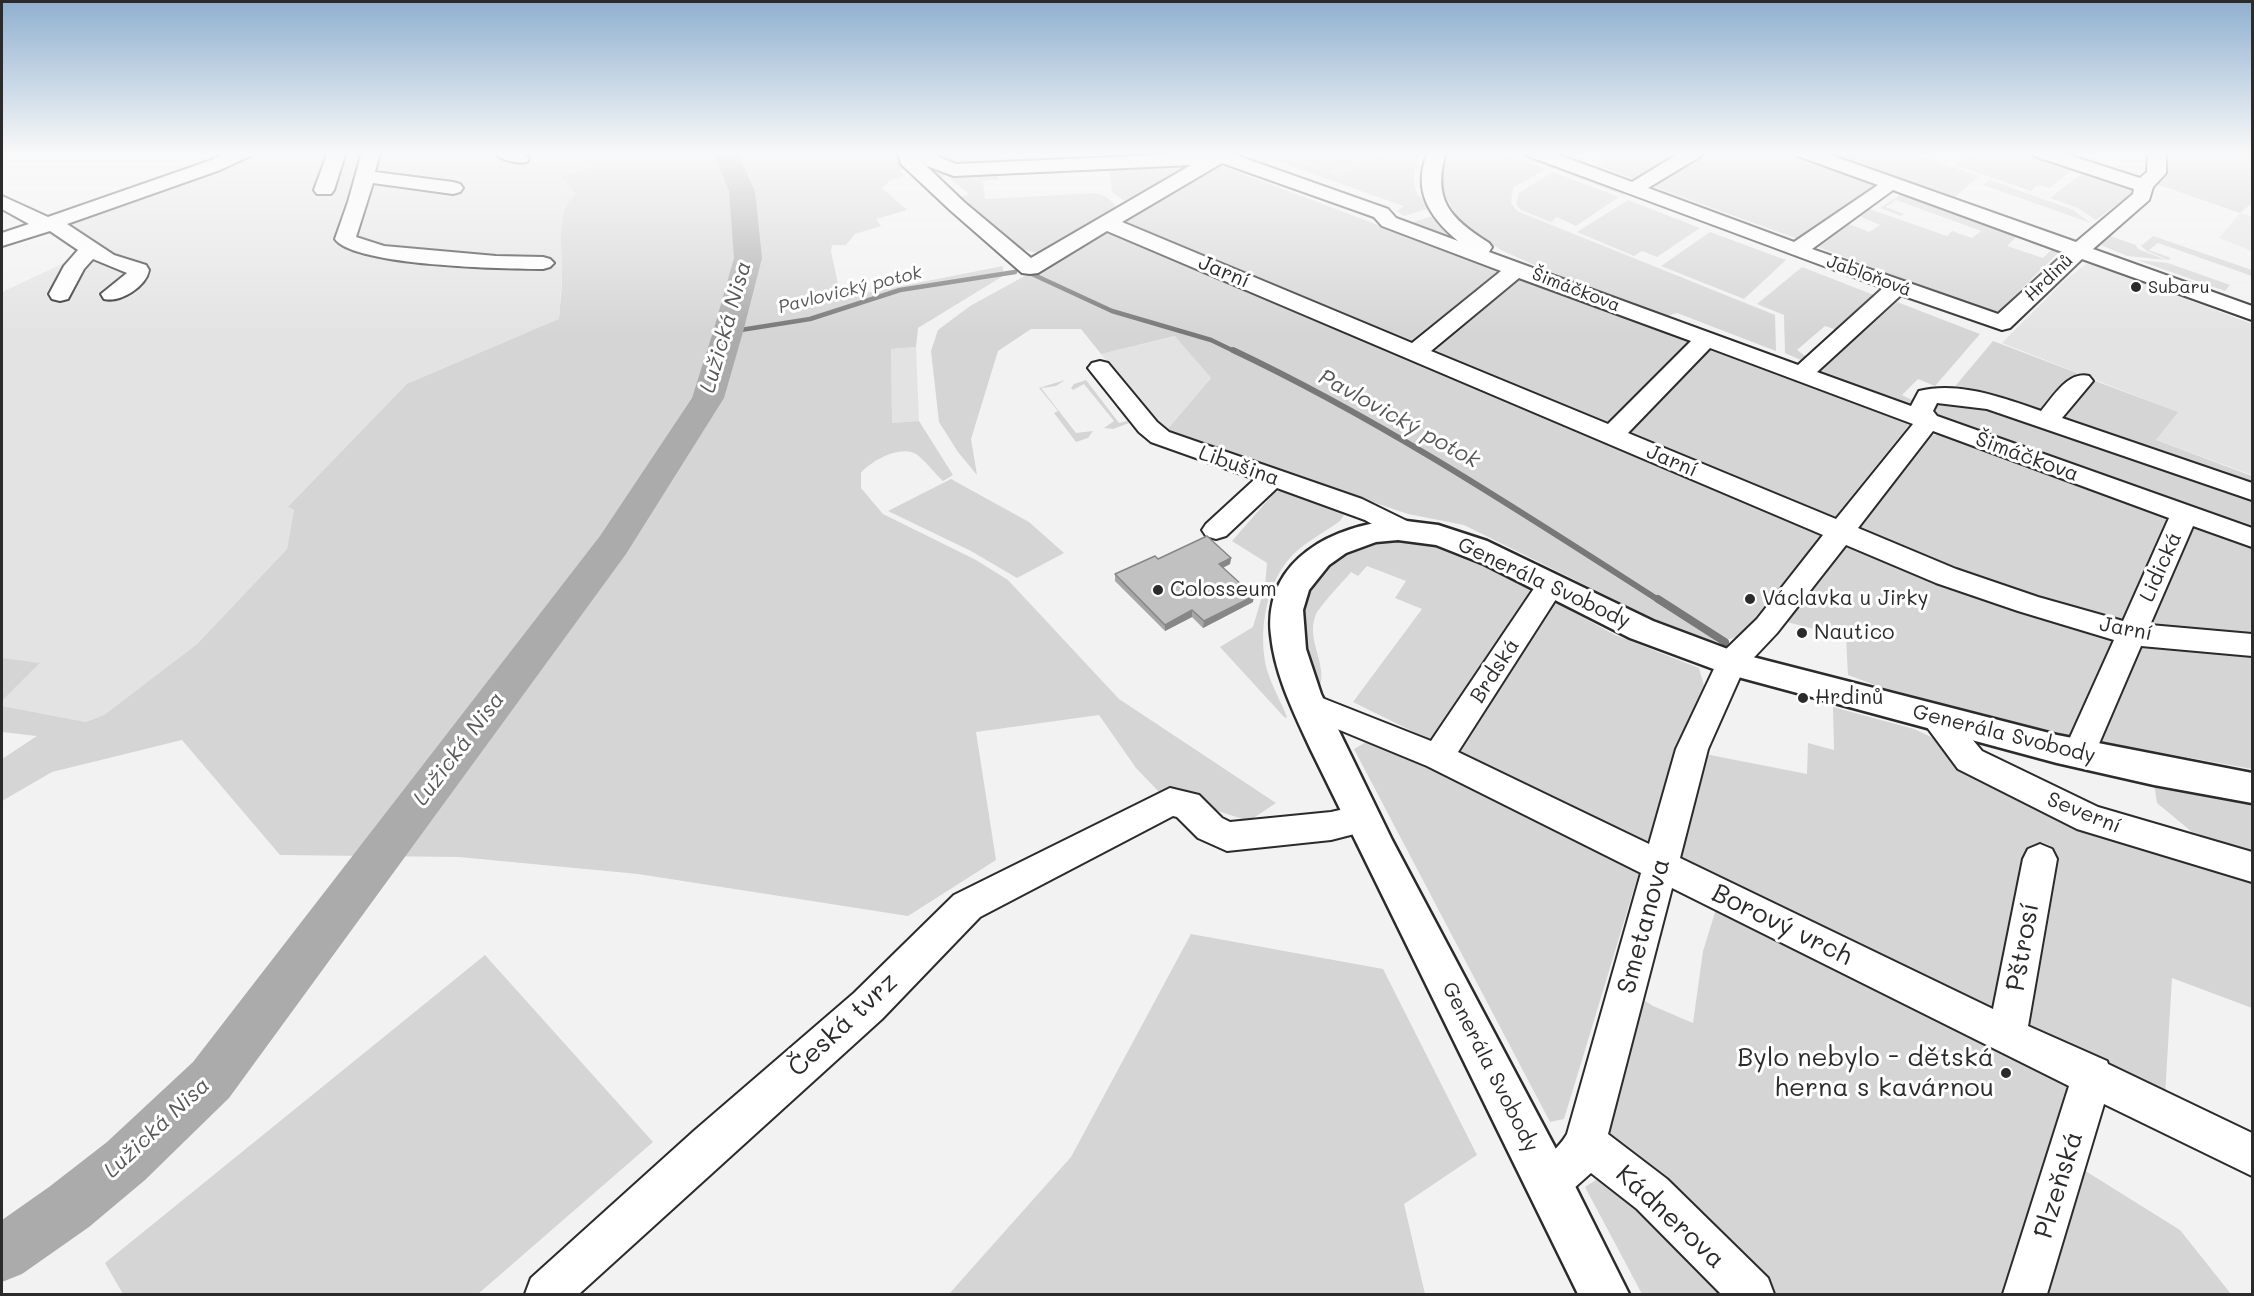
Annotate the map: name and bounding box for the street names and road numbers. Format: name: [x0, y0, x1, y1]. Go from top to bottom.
street label: Jarní: [1195, 250, 1253, 294]
street label: Hrdinů: [2020, 250, 2078, 306]
street label: Jabloňová: [1824, 251, 1914, 301]
street label: Šimáčkova: [1529, 263, 1623, 317]
street label: Šimáčkova: [1972, 427, 2082, 487]
street label: Jarní: [1643, 439, 1701, 483]
street label: Libušina: [1195, 440, 1283, 492]
street label: Lidická: [2134, 528, 2188, 606]
street label: Generála Svobody: [1454, 532, 1634, 634]
street label: Jarní: [2097, 612, 2155, 646]
street label: Brdská: [1465, 634, 1525, 708]
street label: Generála Svobody: [1910, 699, 2098, 769]
street label: Severní: [2043, 787, 2125, 839]
street label: Smetanova: [1611, 855, 1677, 997]
street label: Borový vrch: [1707, 878, 1857, 972]
street label: Pštrosí: [2000, 900, 2046, 994]
street label: Česká tvrz: [782, 966, 904, 1084]
street label: Generála Svobody: [1436, 978, 1544, 1156]
street label: Plzeňská: [2028, 1128, 2090, 1242]
street label: Kádnerova: [1609, 1159, 1731, 1275]

